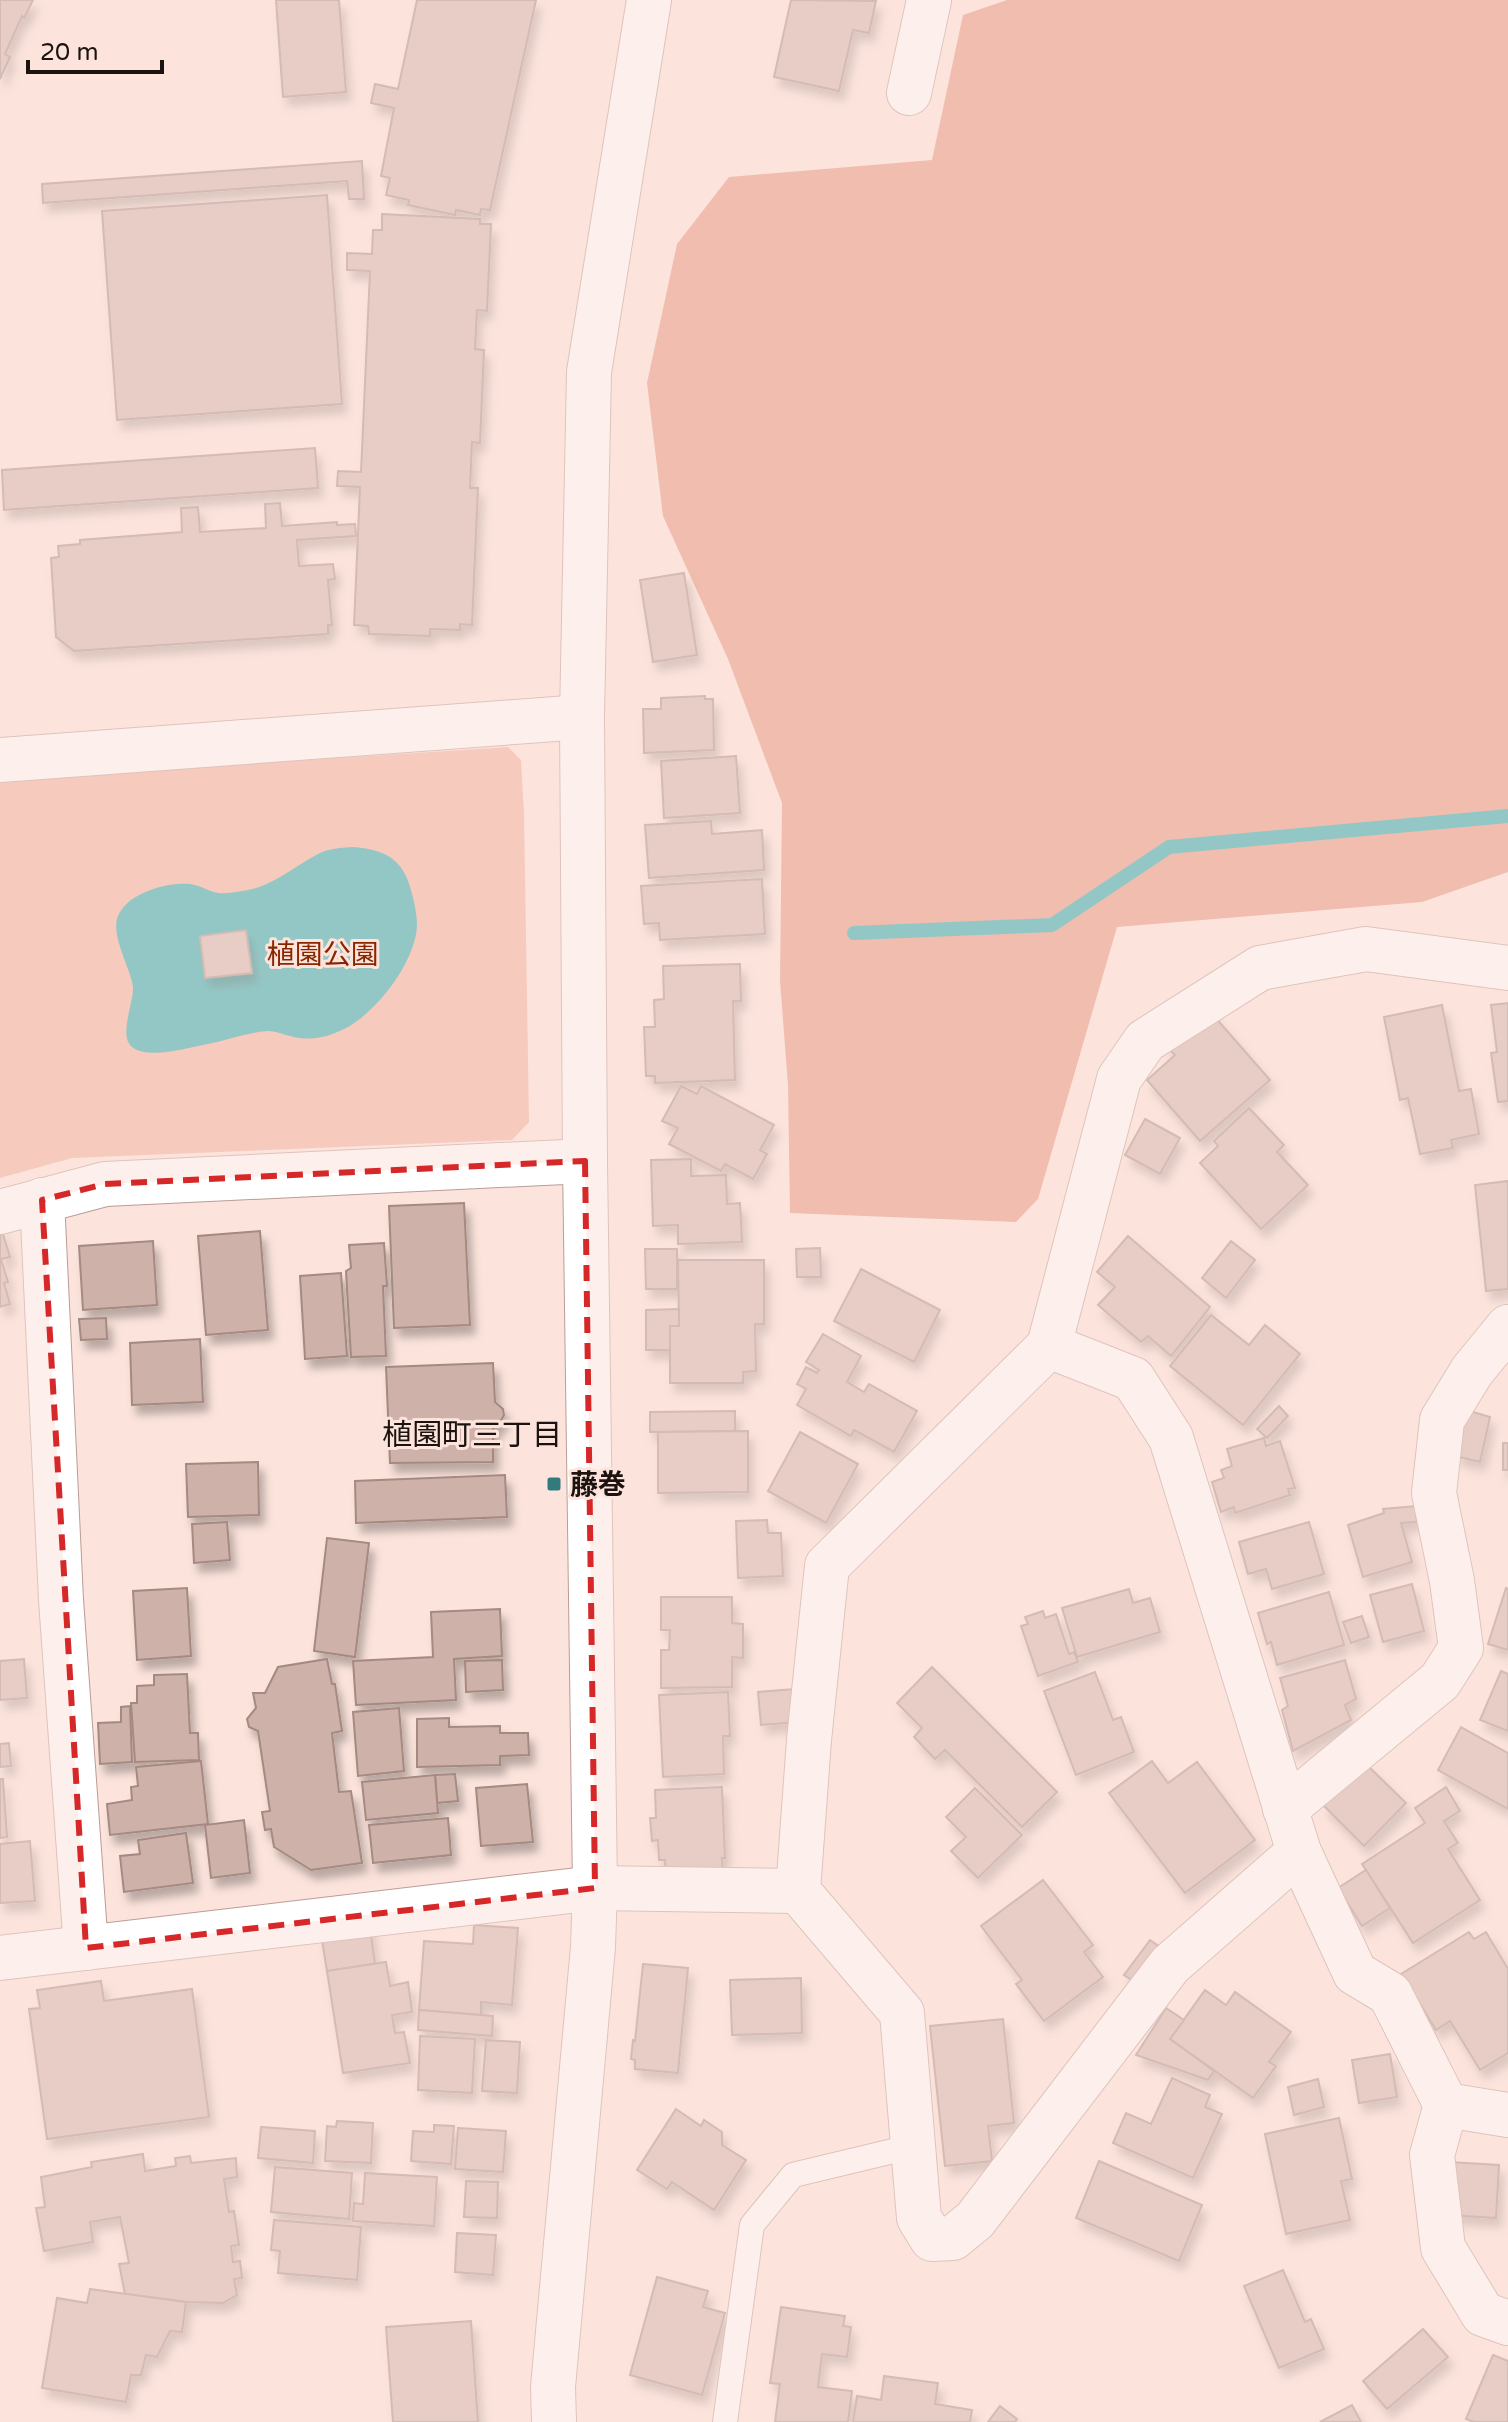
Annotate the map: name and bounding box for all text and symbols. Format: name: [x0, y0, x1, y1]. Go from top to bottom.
scale bar: [28, 24, 162, 74]
text: 20 m: [40, 38, 98, 67]
park label: 植園公園: [267, 938, 379, 972]
district label: 植園町三丁目: [382, 1417, 562, 1454]
place label: 藤巻: [570, 1468, 626, 1502]
marker: 藤巻: [545, 1475, 563, 1493]

